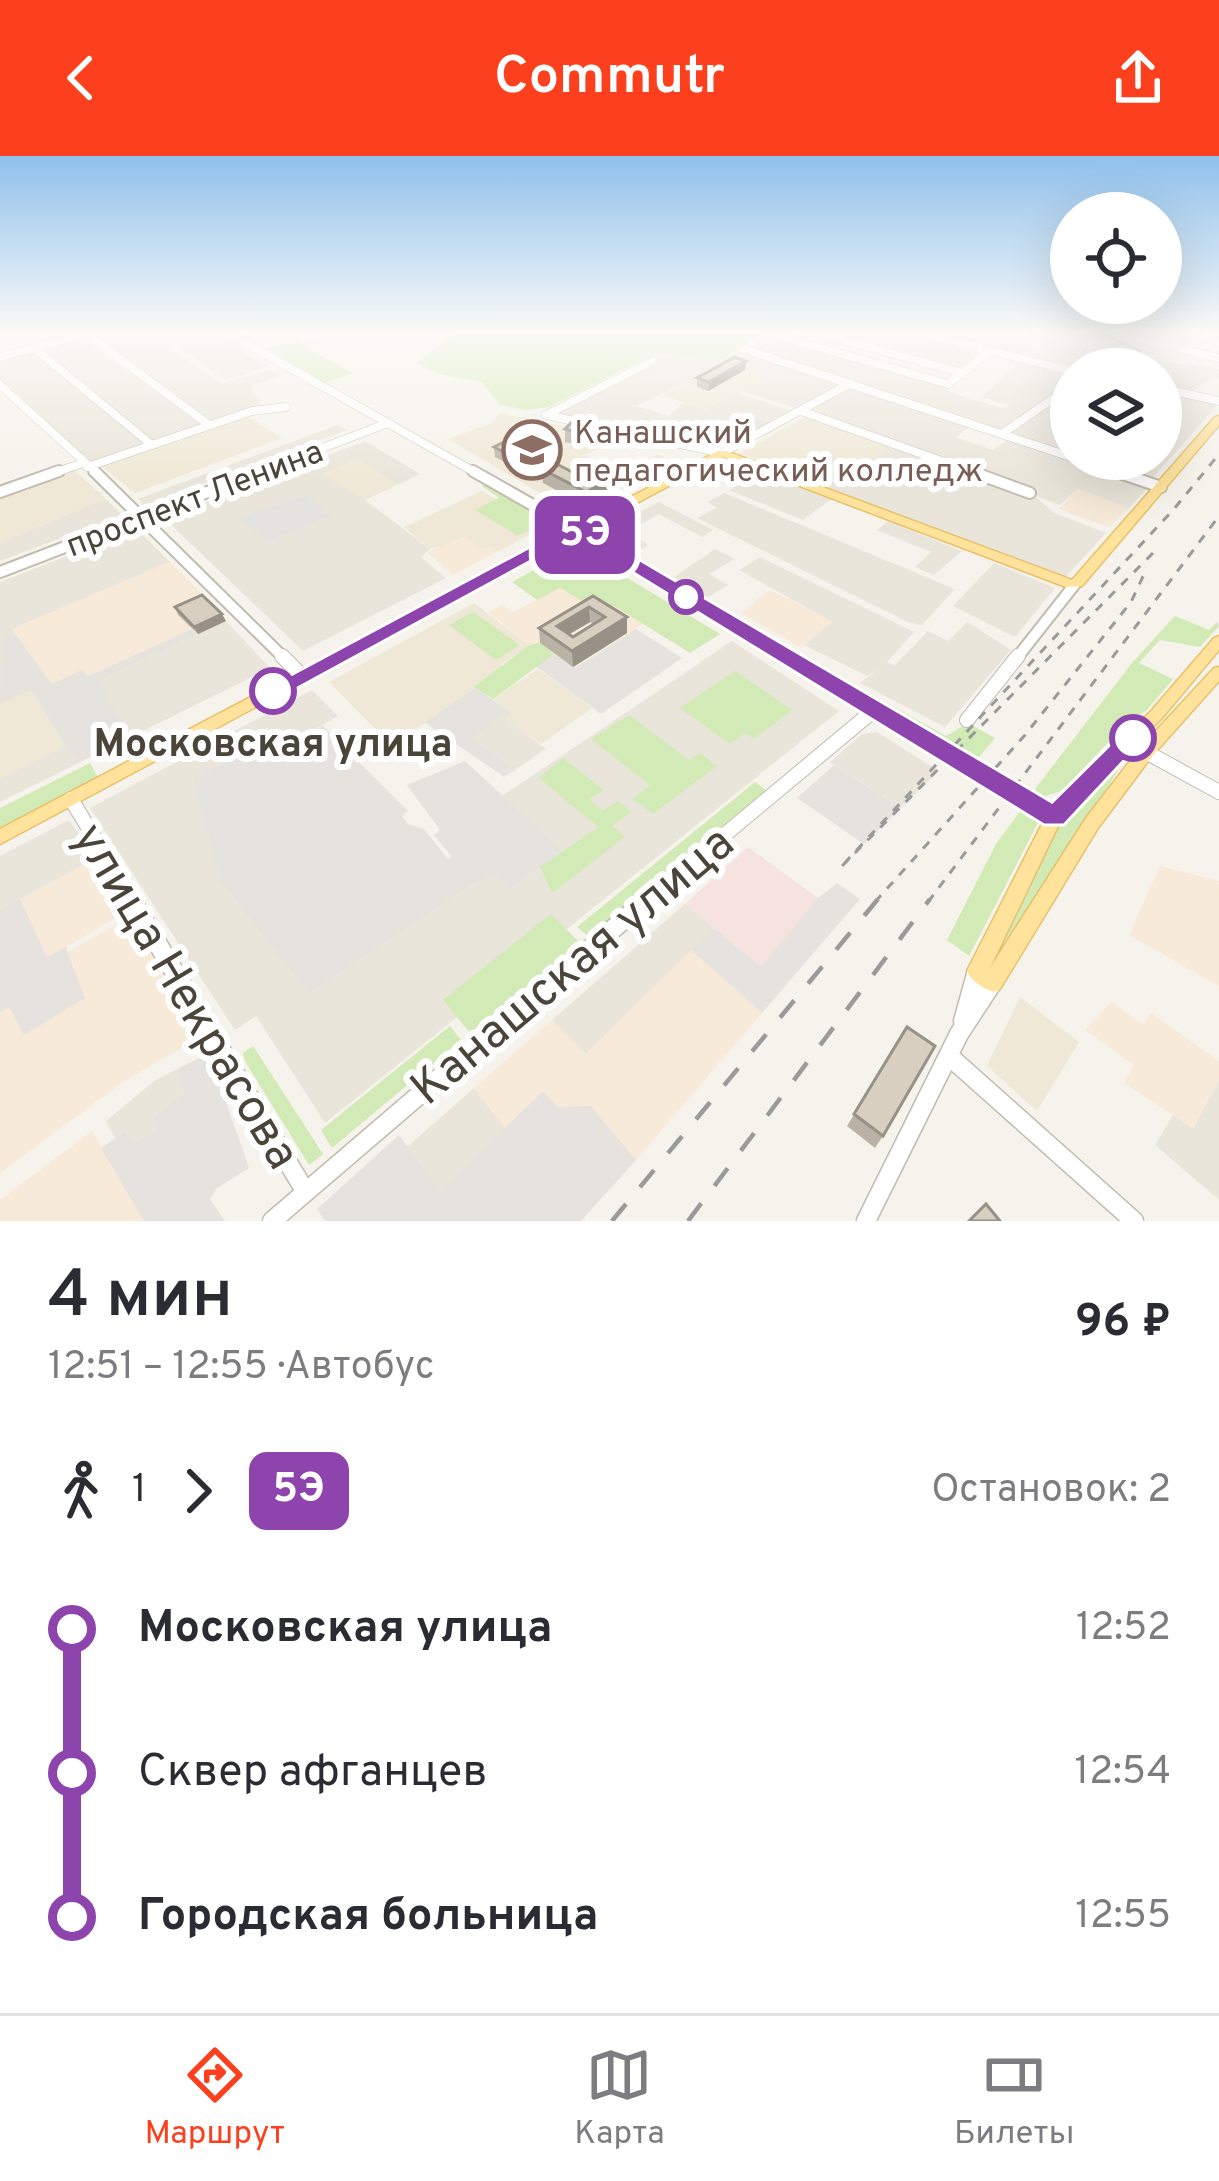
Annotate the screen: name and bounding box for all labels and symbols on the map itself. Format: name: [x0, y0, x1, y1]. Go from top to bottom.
place label: Канашский педагогический колледж: [574, 414, 983, 494]
school or university icon: Канашский педагогический колледж: [501, 419, 563, 481]
street label: проспект Ленина: [61, 432, 330, 569]
line badge: 5Э: [531, 496, 639, 574]
unlabelled marker: [670, 581, 702, 613]
marker: Московская улица: [251, 669, 295, 713]
unlabelled marker: [1111, 716, 1155, 760]
place label: Московская улица: [93, 722, 453, 771]
street label: улица Некрасова: [57, 814, 311, 1182]
street label: Канашская улица: [400, 815, 748, 1121]

